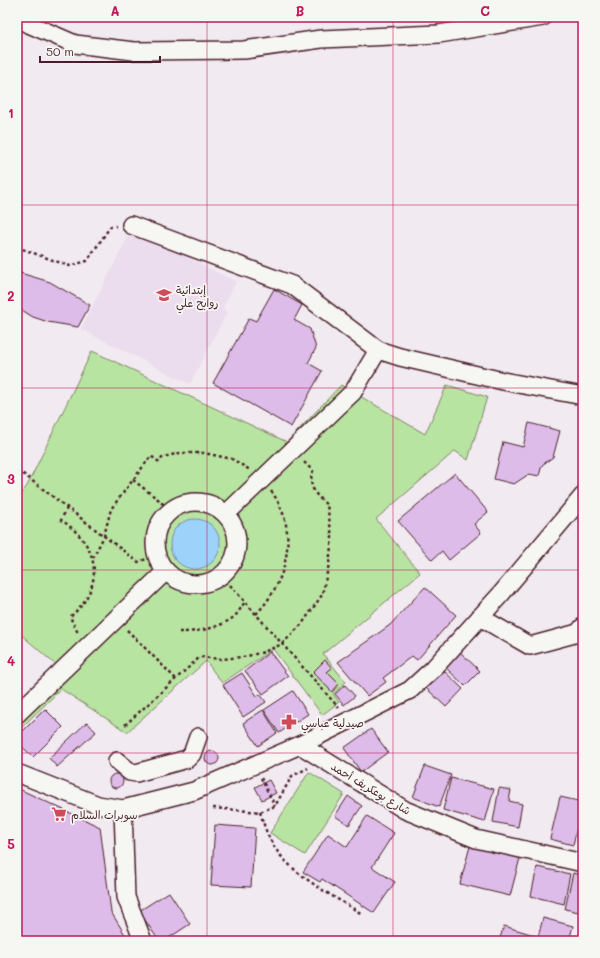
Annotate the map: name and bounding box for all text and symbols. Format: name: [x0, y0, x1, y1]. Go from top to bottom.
text: A: [110, 2, 120, 19]
text: B: [296, 2, 305, 19]
text: C: [480, 2, 490, 19]
scale bar: [40, 38, 160, 64]
text: 50 m: [46, 43, 74, 59]
text: 1: [8, 104, 14, 121]
place label: إبتدائية روابح علي: [176, 282, 219, 314]
school or university icon: إبتدائية روابح علي: [155, 286, 173, 304]
text: 2: [7, 287, 15, 304]
text: 3: [7, 470, 15, 487]
text: 4: [7, 652, 15, 669]
pharmacy icon: صيدلية عباسي: [280, 713, 298, 731]
place label: صيدلية عباسي: [301, 715, 364, 734]
street label: شارع بوعكريف أحمد: [327, 758, 414, 819]
supermarket icon: سوبرات السلام: [50, 805, 68, 823]
place label: سوبرات السلام: [71, 807, 137, 824]
text: 5: [7, 835, 15, 852]

